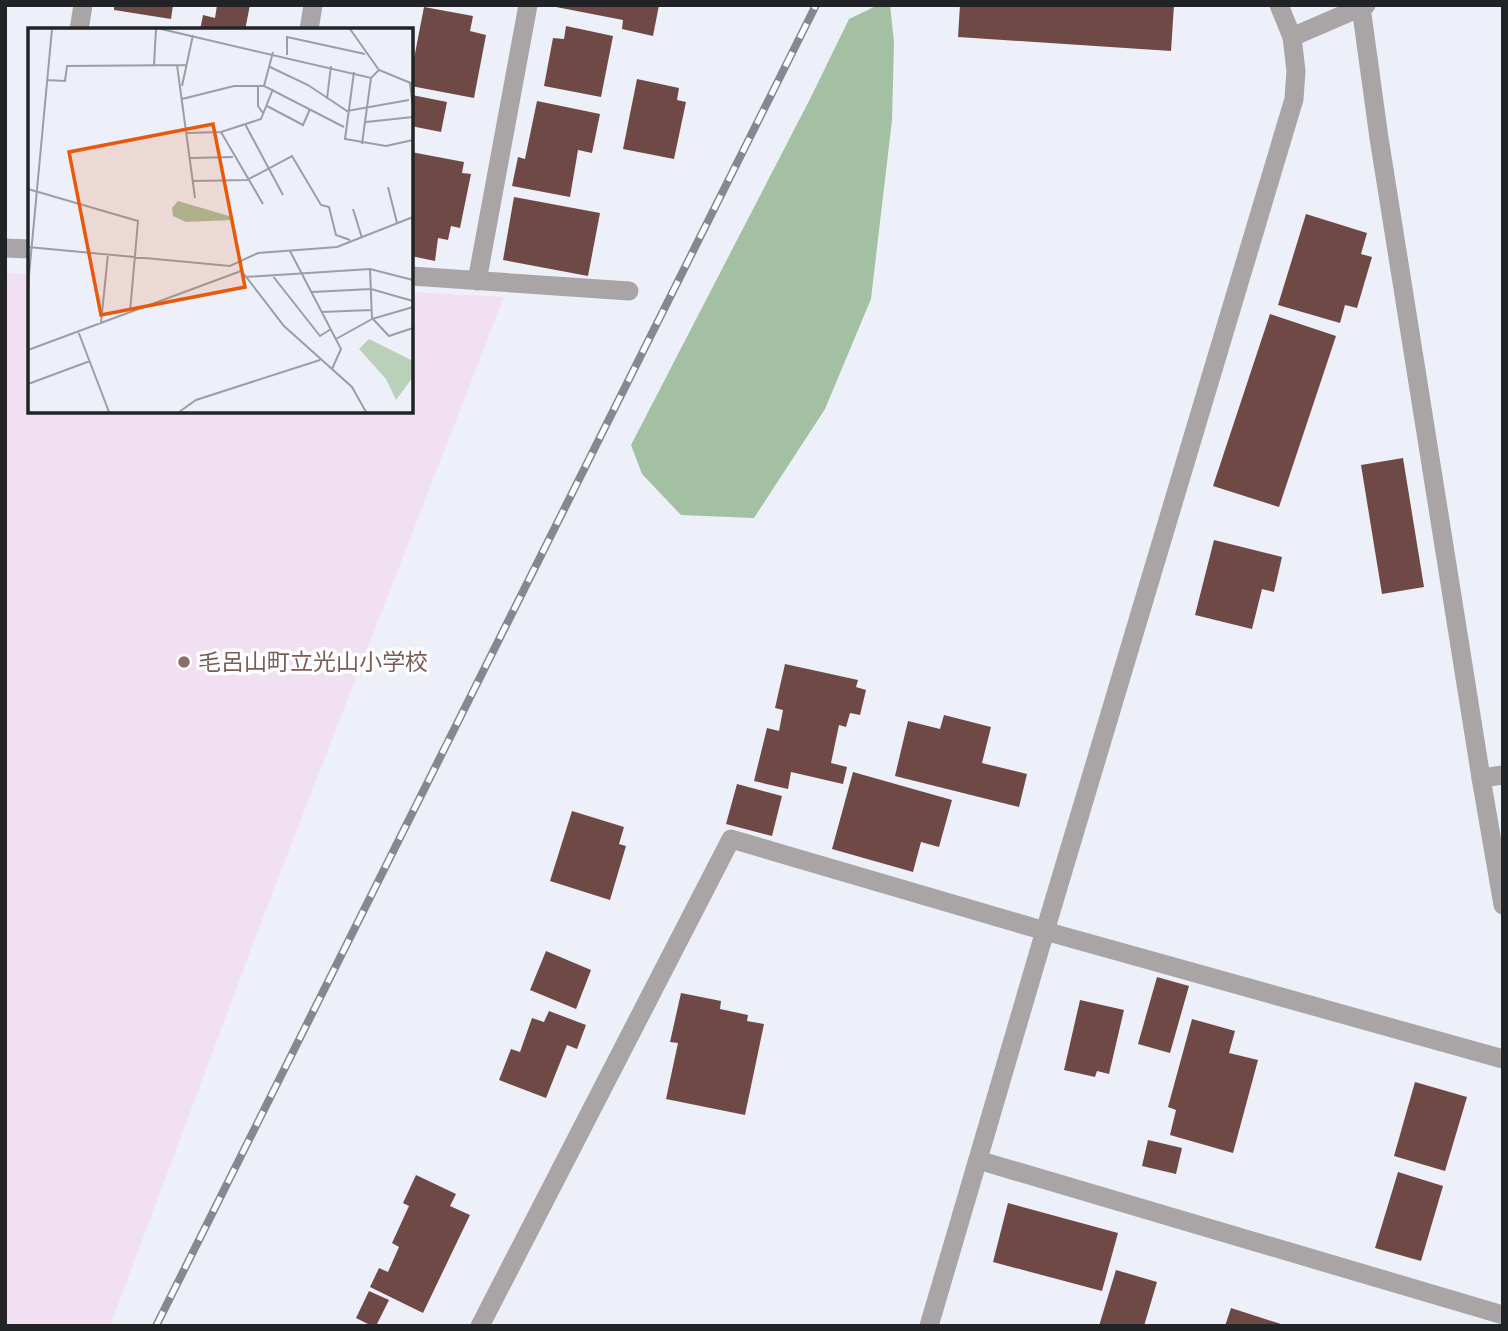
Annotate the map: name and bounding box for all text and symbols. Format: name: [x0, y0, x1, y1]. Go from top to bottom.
inset map: [28, 28, 413, 413]
place label: 毛呂山町立光山小学校: [198, 649, 428, 675]
marker: 毛呂山町立光山小学校: [176, 654, 192, 670]

